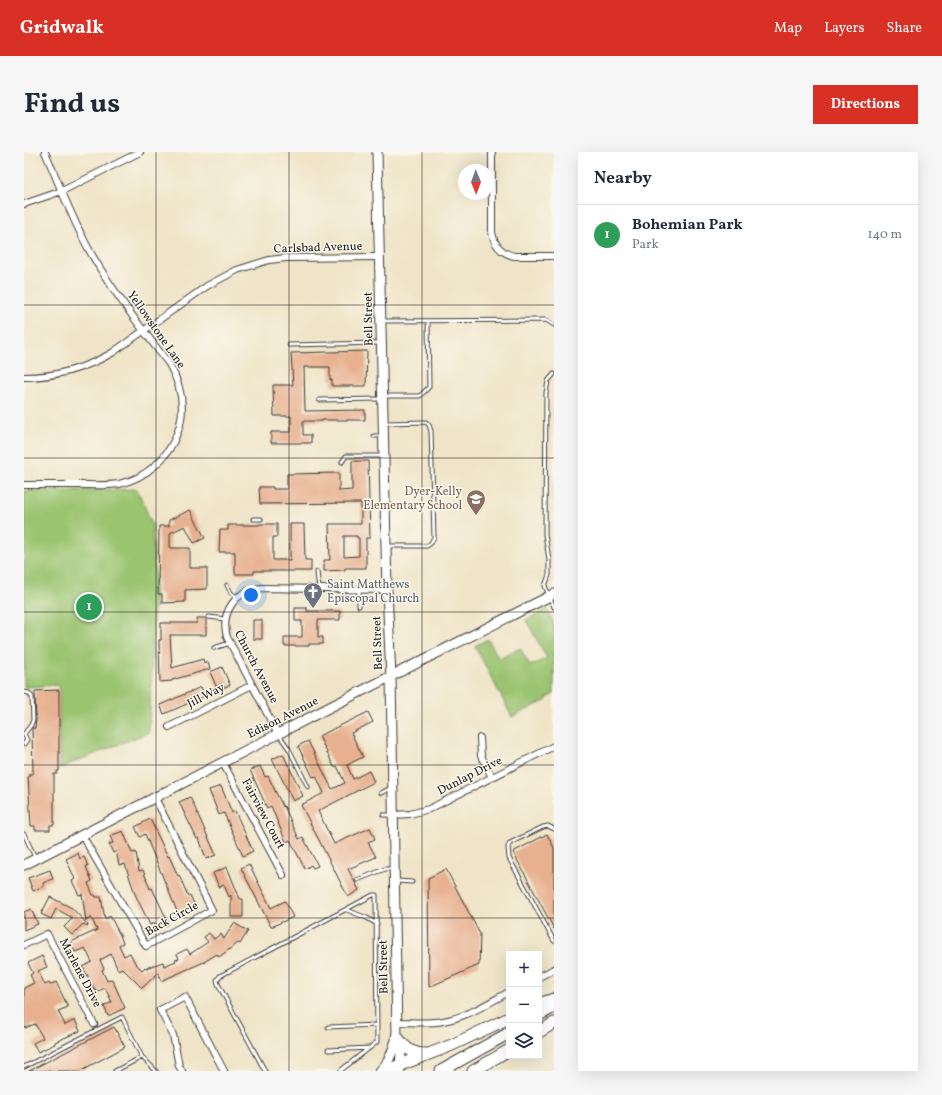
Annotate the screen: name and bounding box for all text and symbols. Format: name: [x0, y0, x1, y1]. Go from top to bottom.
text: Gridwalk: [20, 15, 104, 41]
text: Map: [774, 19, 802, 38]
text: Layers: [824, 19, 864, 38]
text: Share: [886, 19, 922, 38]
text: Find us: [24, 85, 120, 124]
button: Directions: [813, 85, 918, 124]
north arrow: [458, 164, 494, 200]
text: Nearby: [594, 167, 652, 190]
text: Bohemian Park: [632, 215, 743, 236]
text: 1: [604, 226, 610, 244]
text: 140 m: [868, 226, 902, 244]
text: Park: [632, 236, 659, 254]
street label: Carlsbad Avenue: [273, 238, 363, 258]
street label: Yellowstone Lane: [123, 288, 189, 372]
street label: Bell Street: [361, 292, 377, 346]
place label: Dyer-Kelly Elementary School: [363, 484, 463, 514]
school or university icon: Dyer-Kelly Elementary School: [465, 488, 487, 516]
place label: Saint Matthews Episcopal Church: [327, 577, 419, 607]
church icon: Saint Matthews Episcopal Church: [302, 581, 324, 609]
your location: [241, 585, 261, 605]
pin: 1: [76, 592, 102, 622]
street label: Bell Street: [369, 616, 387, 670]
street label: Church Avenue: [230, 628, 282, 707]
street label: Jill Way: [185, 680, 228, 712]
street label: Edison Avenue: [245, 693, 322, 743]
street label: Dunlap Drive: [435, 753, 505, 799]
street label: Fairview Court: [238, 776, 288, 852]
street label: Back Circle: [143, 898, 202, 940]
street label: Marlene Drive: [55, 936, 105, 1011]
street label: Bell Street: [376, 940, 392, 994]
map controls: [506, 951, 542, 1059]
button: +: [506, 951, 542, 987]
button: −: [506, 987, 542, 1023]
button: layers: [506, 1023, 542, 1059]

